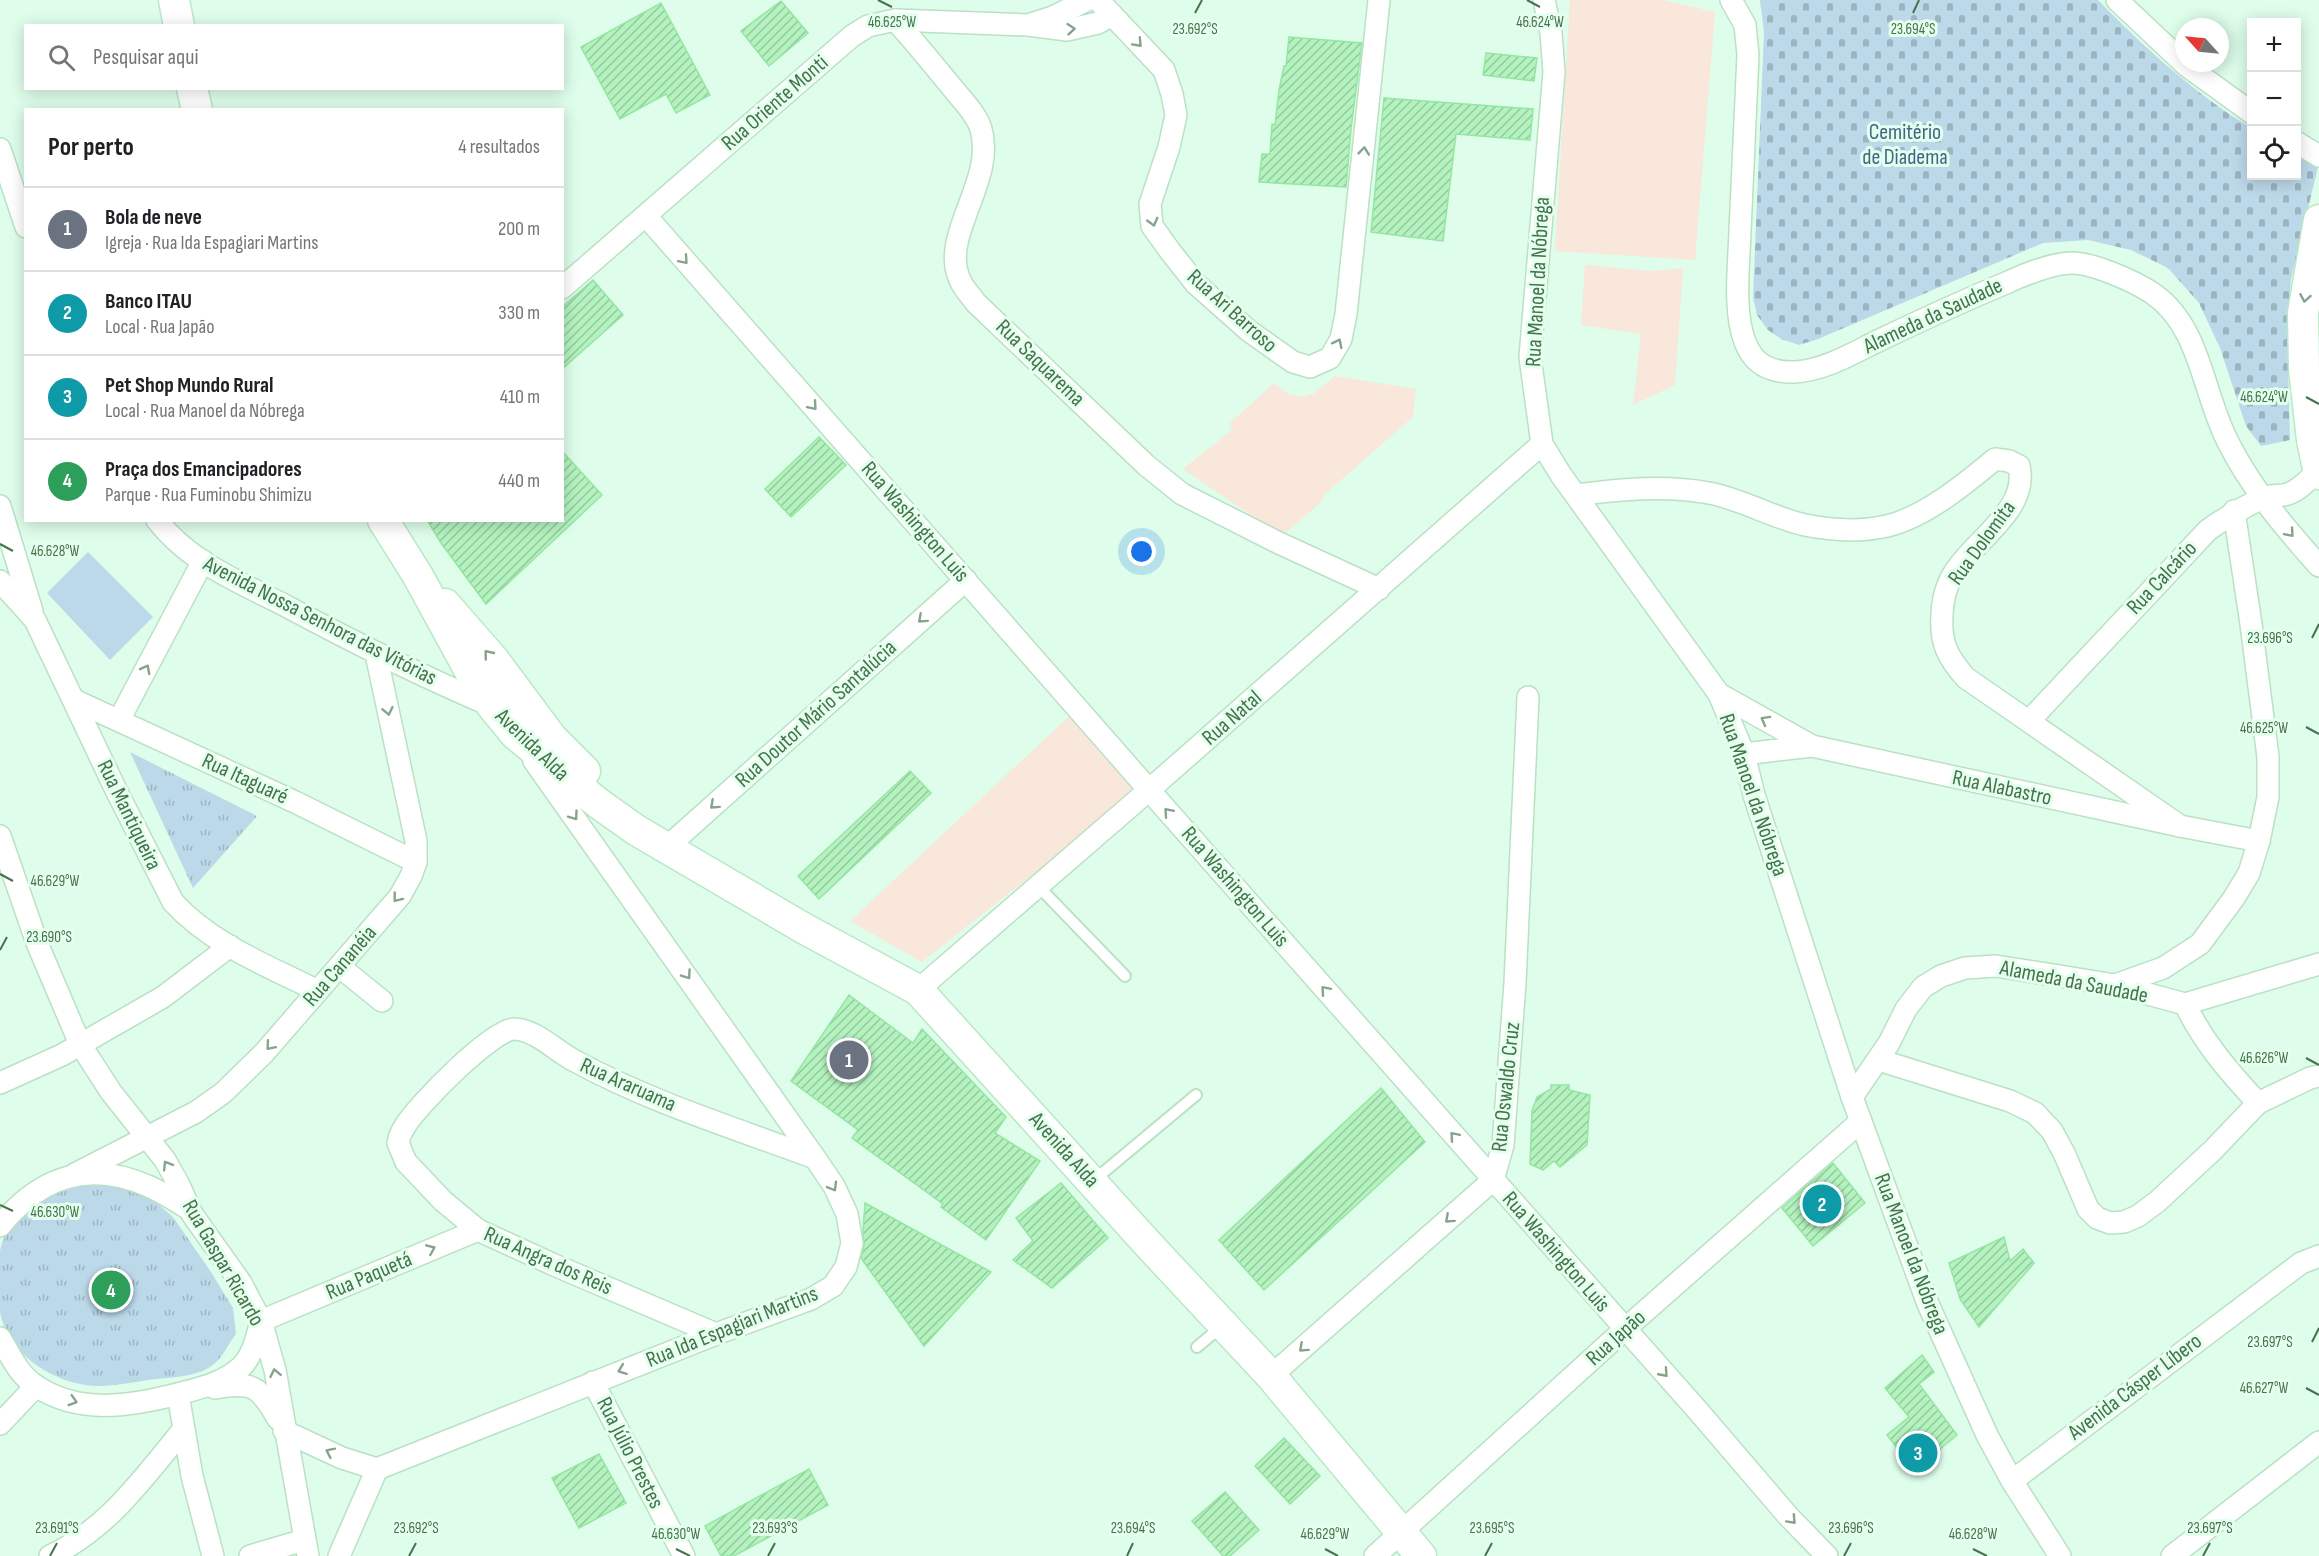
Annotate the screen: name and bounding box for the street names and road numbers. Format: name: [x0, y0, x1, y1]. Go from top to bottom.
street label: Rua Oriente Monti: [716, 49, 834, 157]
street label: Rua Manoel da Nóbrega: [1520, 196, 1556, 368]
street label: Rua Ari Barroso: [1181, 264, 1283, 358]
street label: Alameda da Saudade: [1858, 272, 2007, 360]
street label: Rua Saquarema: [990, 314, 1090, 412]
street label: Rua Washington Luis: [855, 456, 975, 588]
street label: Rua Dolomita: [1942, 496, 2022, 590]
street label: Rua Calcário: [2121, 536, 2203, 620]
street label: Avenida Nossa Senhora das Vitórias: [198, 550, 441, 692]
street label: Rua Doutor Mário Santalúcia: [730, 634, 902, 794]
street label: Rua Natal: [1197, 685, 1267, 751]
street label: Avenida Alda: [489, 702, 575, 787]
street label: Rua Manoel da Nóbrega: [1713, 710, 1793, 880]
street label: Rua Itaguaré: [198, 747, 292, 811]
street label: Rua Mantiqueira: [91, 756, 167, 874]
street label: Rua Alabastro: [1950, 764, 2054, 812]
street label: Rua Washington Luis: [1175, 821, 1295, 953]
street label: Rua Cananéia: [297, 920, 383, 1012]
street label: Alameda da Saudade: [1997, 954, 2150, 1010]
street label: Rua Oswaldo Cruz: [1486, 1021, 1526, 1153]
street label: Rua Araruama: [576, 1052, 680, 1118]
street label: Avenida Alda: [1022, 1106, 1105, 1193]
street label: Rua Manoel da Nóbrega: [1868, 1170, 1954, 1338]
street label: Rua Washington Luis: [1496, 1186, 1616, 1318]
street label: Rua Gaspar Ricardo: [176, 1195, 270, 1331]
street label: Rua Angra dos Reis: [480, 1221, 616, 1301]
street label: Rua Paquetá: [322, 1246, 416, 1306]
street label: Rua Ida Espagiari Martins: [642, 1280, 822, 1374]
street label: Rua Japão: [1581, 1304, 1651, 1372]
street label: Avenida Cásper Líbero: [2062, 1328, 2207, 1447]
street label: Rua Júlio Prestes: [590, 1393, 670, 1513]

